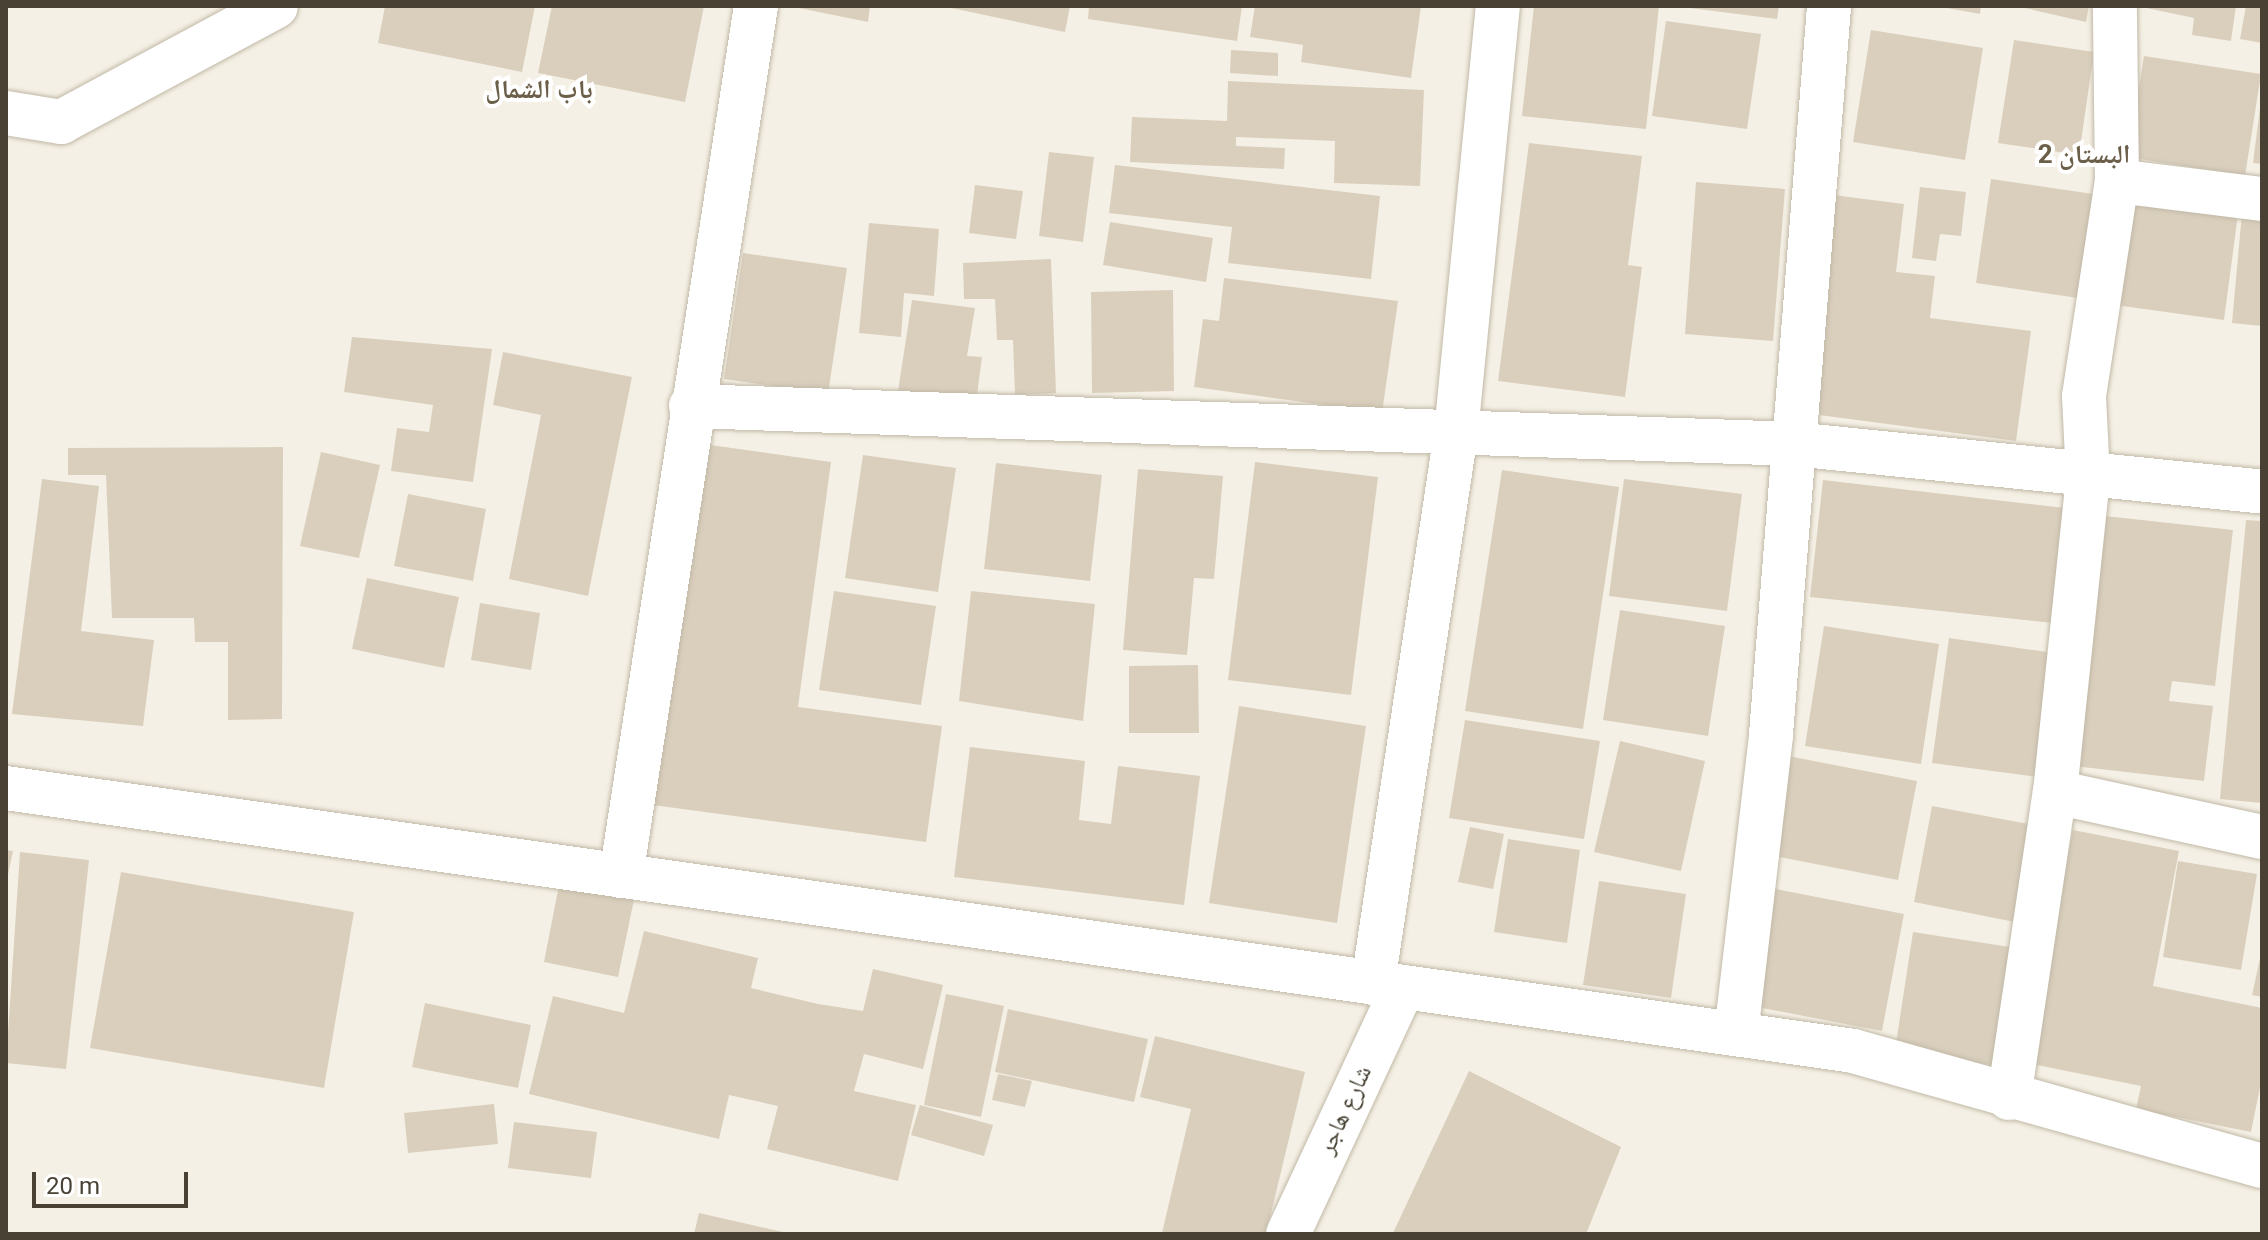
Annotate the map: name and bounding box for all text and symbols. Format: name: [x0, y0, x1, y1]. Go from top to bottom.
district label: باب الشمال: [485, 74, 593, 106]
district label: البستان 2: [2038, 139, 2130, 171]
street label: شارع هاجر: [1312, 1061, 1378, 1159]
scale bar: [36, 1156, 192, 1206]
text: 20 m: [46, 1172, 100, 1200]

